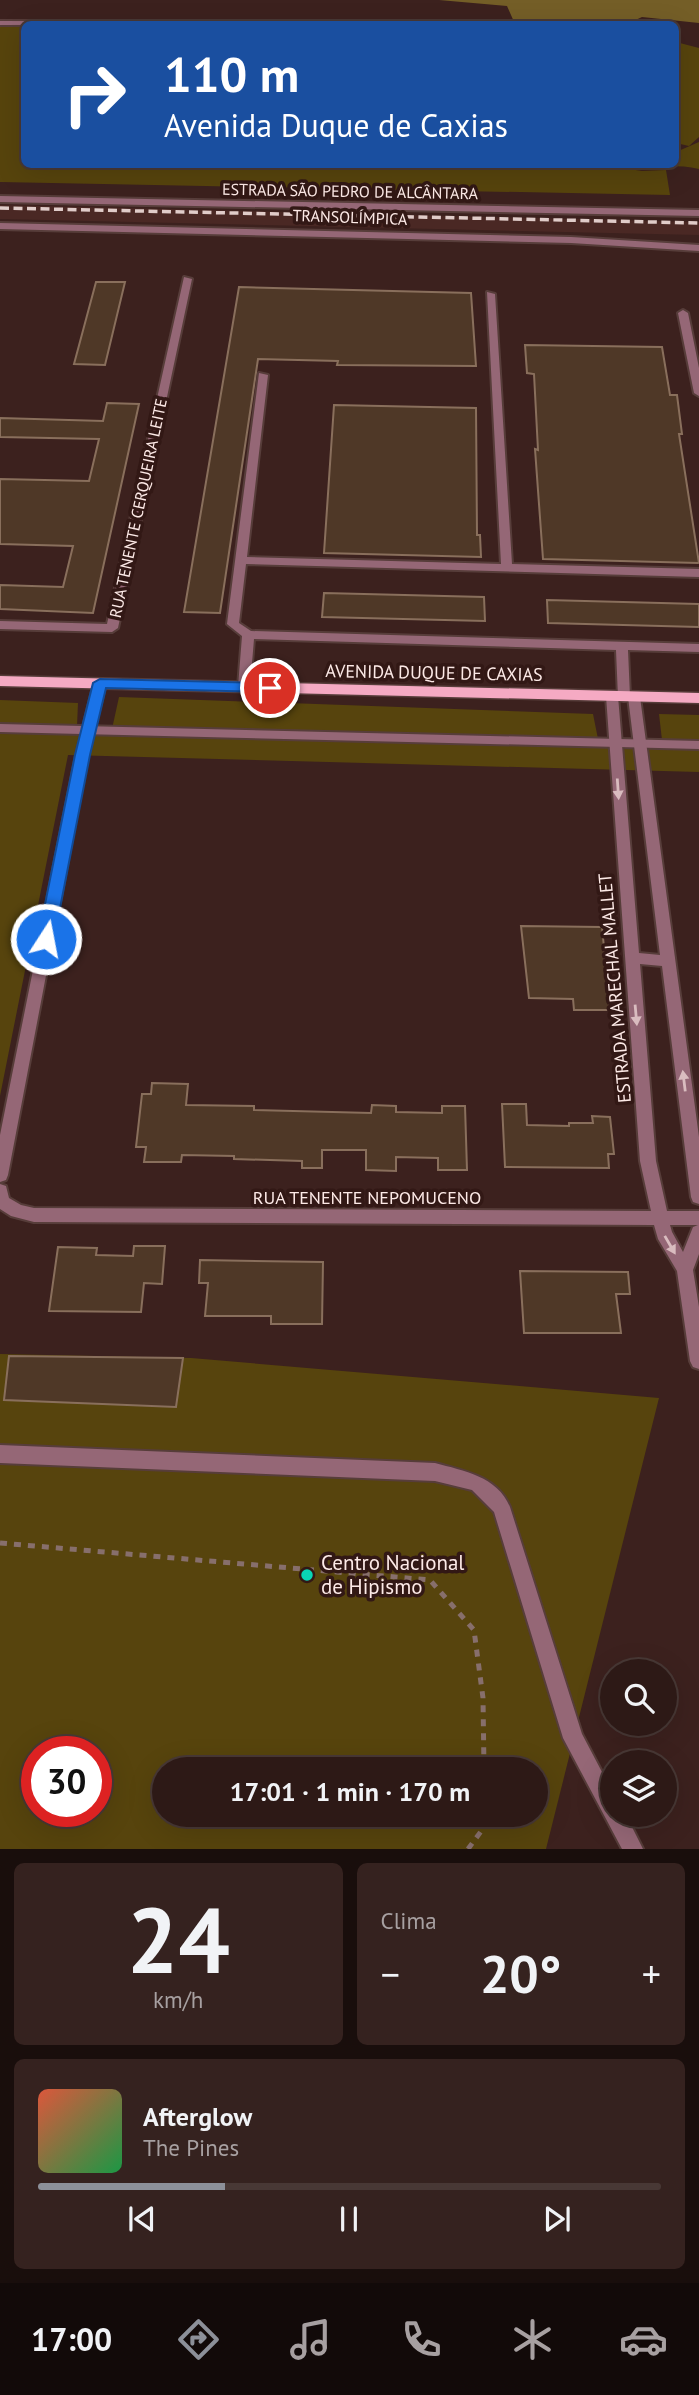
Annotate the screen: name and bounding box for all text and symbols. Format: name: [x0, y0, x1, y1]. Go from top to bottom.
text: 110 m: [164, 42, 299, 106]
icon: right: [49, 49, 140, 140]
text: Avenida Duque de Caxias: [164, 104, 508, 146]
street label: ESTRADA SÃO PEDRO DE ALCÂNTARA: [222, 179, 479, 203]
street label: TRANSOLÍMPICA: [292, 205, 408, 229]
street label: RUA TENENTE CERQUEIRA LEITE: [105, 396, 171, 620]
pin: [240, 658, 300, 718]
street label: AVENIDA DUQUE DE CAXIAS: [325, 659, 543, 686]
icon: arrive: [251, 669, 289, 707]
one-way arrow: [613, 778, 624, 800]
street label: ESTRADA MARECHAL MALLET: [593, 872, 636, 1104]
position arrow: [9, 902, 83, 976]
one-way arrow: [631, 1005, 642, 1027]
one-way arrow: [678, 1070, 689, 1092]
street label: RUA TENENTE NEPOMUCENO: [253, 1186, 481, 1209]
one-way arrow: [664, 1236, 676, 1255]
place label: Centro Nacional de Hipismo: [321, 1549, 464, 1600]
marker: Centro Nacional de Hipismo: [299, 1567, 315, 1583]
map controls: [600, 1659, 677, 1827]
button: search: [600, 1659, 677, 1736]
speed limit sign: 30: [21, 1736, 112, 1827]
button: layers: [600, 1750, 677, 1827]
text: 17:01 · 1 min · 170 m: [230, 1775, 470, 1808]
text: 24: [127, 1880, 230, 1998]
text: Clima: [381, 1906, 437, 1935]
text: 20°: [480, 1940, 562, 2007]
text: −: [381, 1949, 400, 1998]
text: +: [642, 1949, 661, 1998]
text: km/h: [153, 1985, 203, 2014]
text: Afterglow: [143, 2100, 252, 2133]
text: The Pines: [143, 2133, 239, 2162]
icon: previous: [123, 2200, 161, 2238]
icon: pause: [330, 2200, 368, 2238]
icon: next: [538, 2200, 576, 2238]
icon: directions: [174, 2315, 223, 2364]
icon: music: [286, 2315, 335, 2364]
icon: phone: [397, 2315, 446, 2364]
icon: climate: [508, 2315, 557, 2364]
icon: car: [619, 2315, 668, 2364]
text: 17:00: [31, 2318, 112, 2360]

